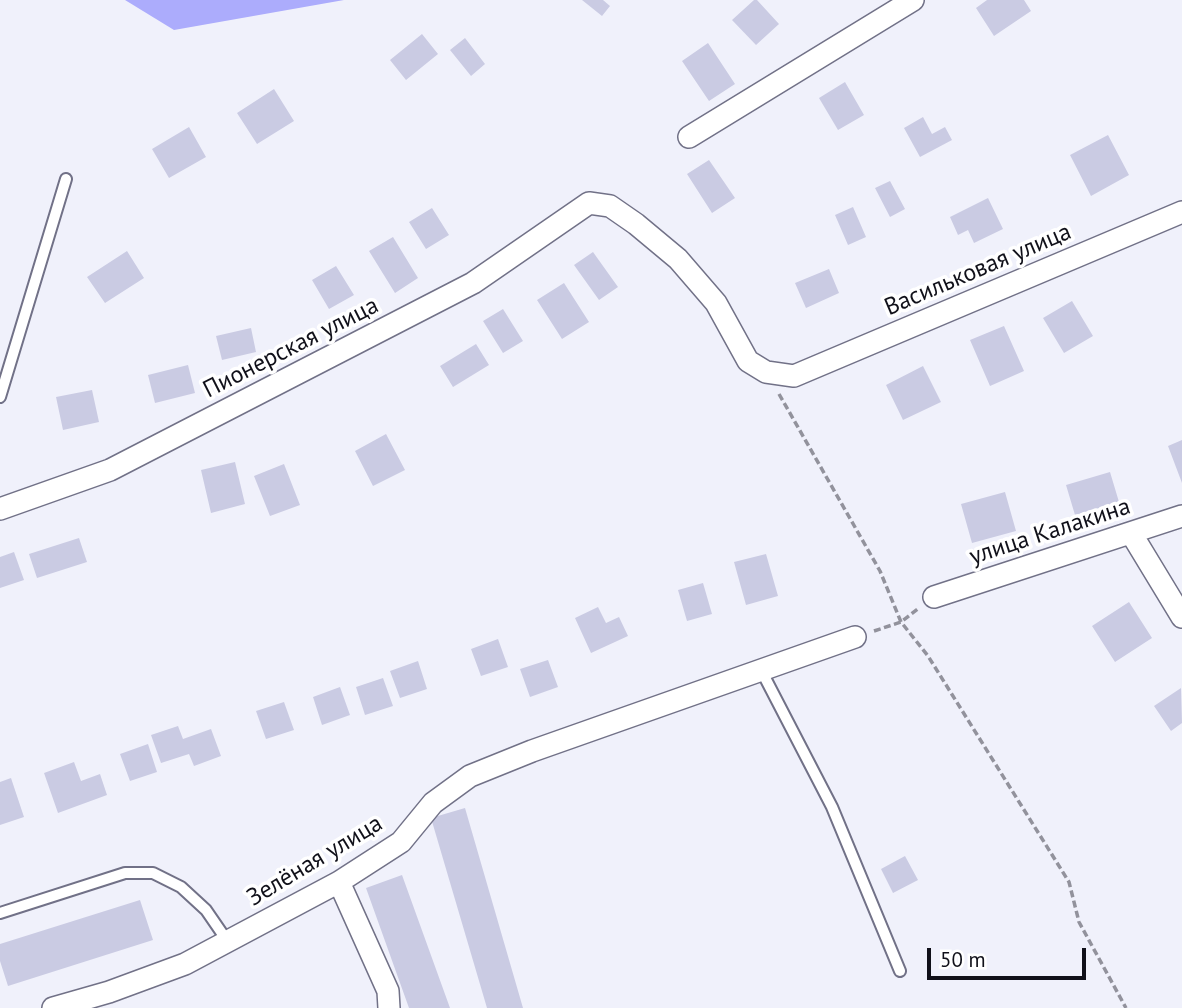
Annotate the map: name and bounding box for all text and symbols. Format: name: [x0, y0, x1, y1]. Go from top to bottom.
street label: Васильковая улица: [880, 218, 1076, 322]
street label: Пионерская улица: [198, 291, 384, 405]
street label: улица Калакина: [966, 492, 1134, 572]
street label: Зелёная улица: [242, 809, 388, 913]
scale bar: [930, 934, 1089, 978]
text: 50 m: [940, 946, 986, 973]

